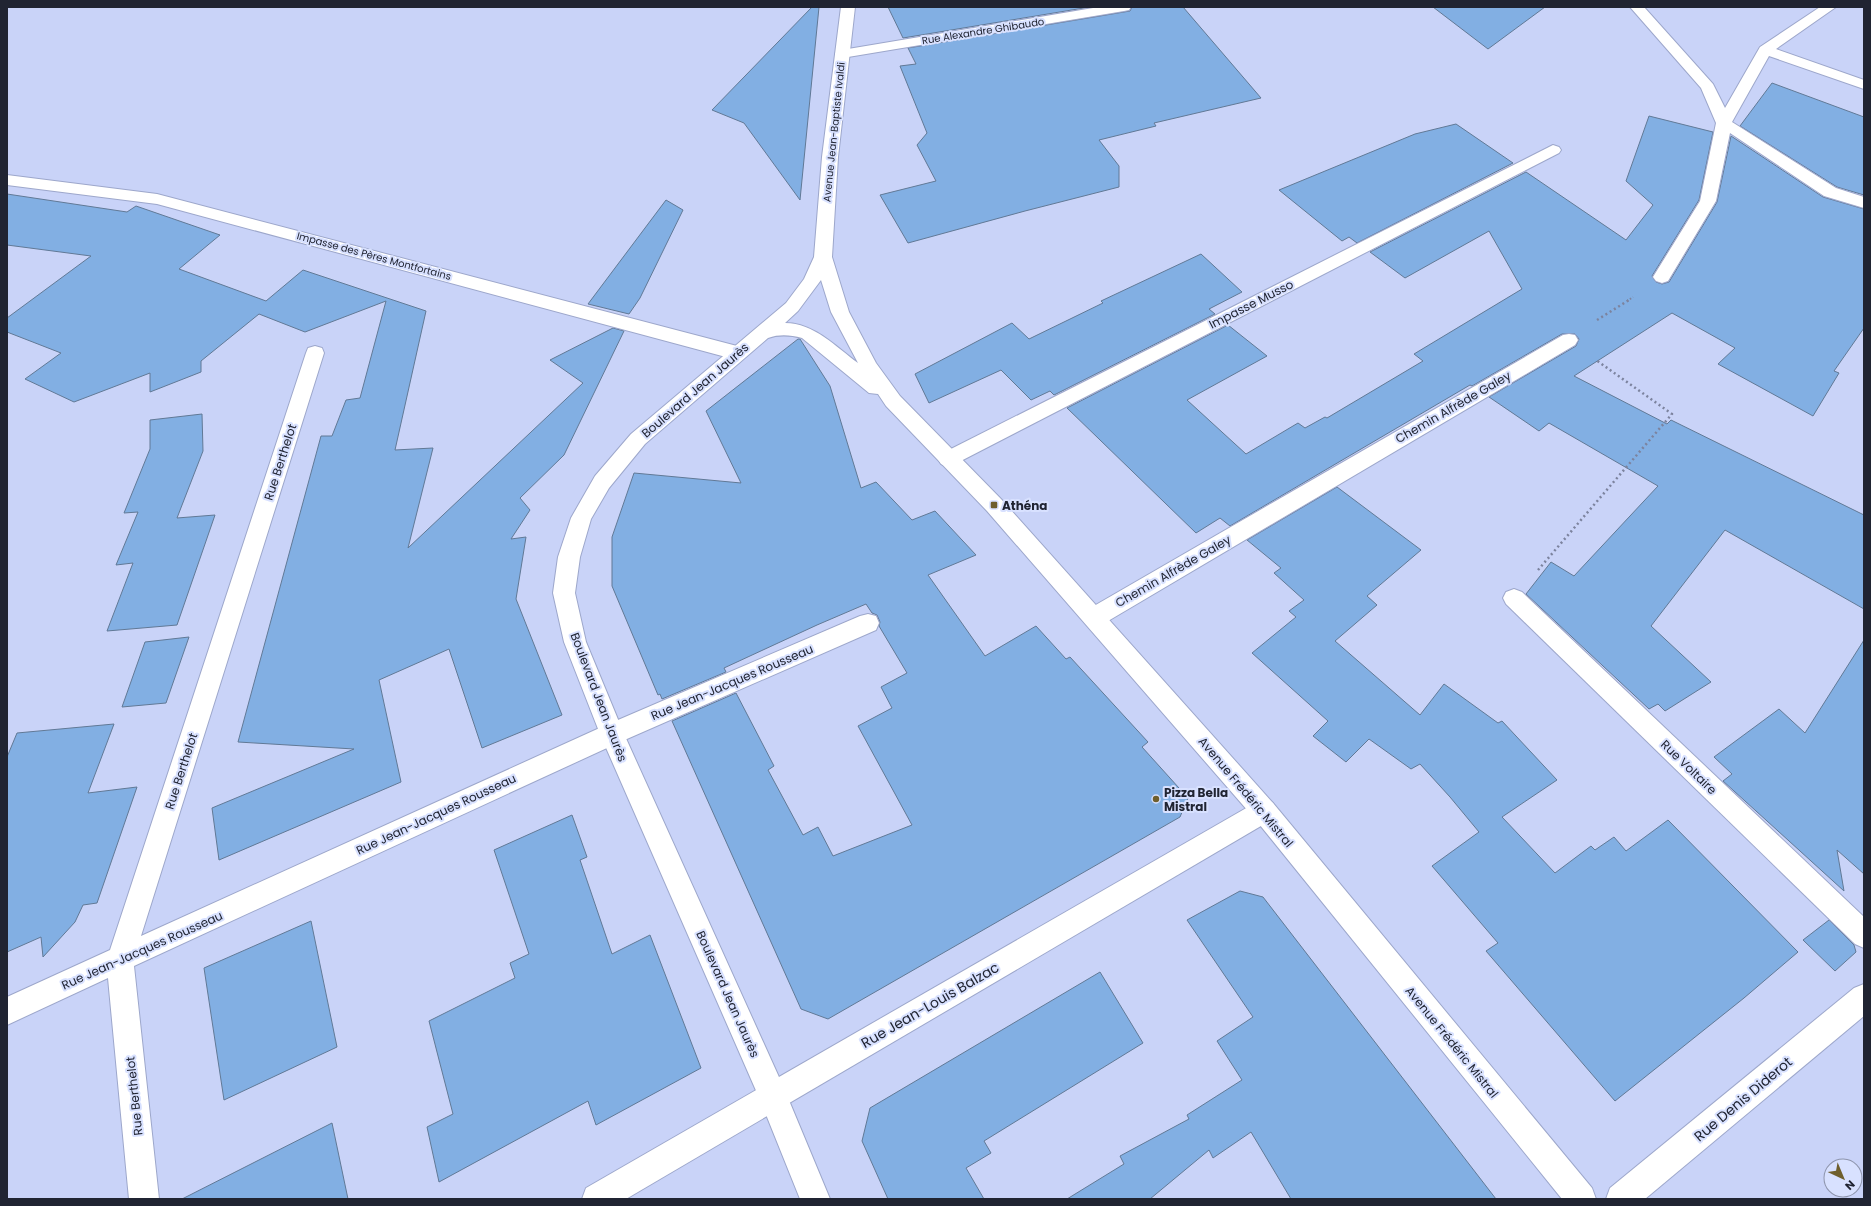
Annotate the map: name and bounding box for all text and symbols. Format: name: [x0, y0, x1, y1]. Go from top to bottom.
street label: Rue Alexandre Ghibaudo: [921, 14, 1045, 48]
street label: Avenue Jean-Baptiste Ivaldi: [819, 61, 849, 203]
street label: Impasse des Pères Montfortains: [295, 228, 453, 284]
street label: Impasse Musso: [1206, 275, 1297, 333]
street label: Boulevard Jean Jaurès: [638, 339, 752, 441]
street label: Chemin Alfrède Galey: [1392, 367, 1514, 447]
street label: Rue Berthelot: [260, 422, 300, 502]
place label: Athéna: [1002, 497, 1047, 514]
marker: Athéna: [989, 500, 999, 510]
street label: Chemin Alfrède Galey: [1112, 531, 1234, 611]
street label: Boulevard Jean Jaurès: [567, 630, 631, 764]
street label: Rue Jean-Jacques Rousseau: [648, 640, 816, 724]
street label: Rue Berthelot: [161, 731, 201, 811]
street label: Avenue Frédéric Mistral: [1195, 733, 1297, 851]
street label: Rue Voltaire: [1657, 736, 1721, 798]
street label: Rue Jean-Jacques Rousseau: [353, 769, 519, 859]
place label: Pizza Bella Mistral: [1164, 784, 1228, 815]
marker: Pizza Bella Mistral: [1151, 794, 1161, 804]
street label: Rue Jean-Jacques Rousseau: [59, 907, 225, 993]
street label: Boulevard Jean Jaurès: [692, 928, 764, 1060]
street label: Rue Jean-Louis Balzac: [857, 957, 1003, 1053]
street label: Avenue Frédéric Mistral: [1402, 983, 1502, 1101]
street label: Rue Denis Diderot: [1690, 1052, 1796, 1146]
street label: Rue Berthelot: [121, 1056, 147, 1136]
north arrow: [1823, 1158, 1863, 1198]
text: N: [1841, 1177, 1858, 1194]

